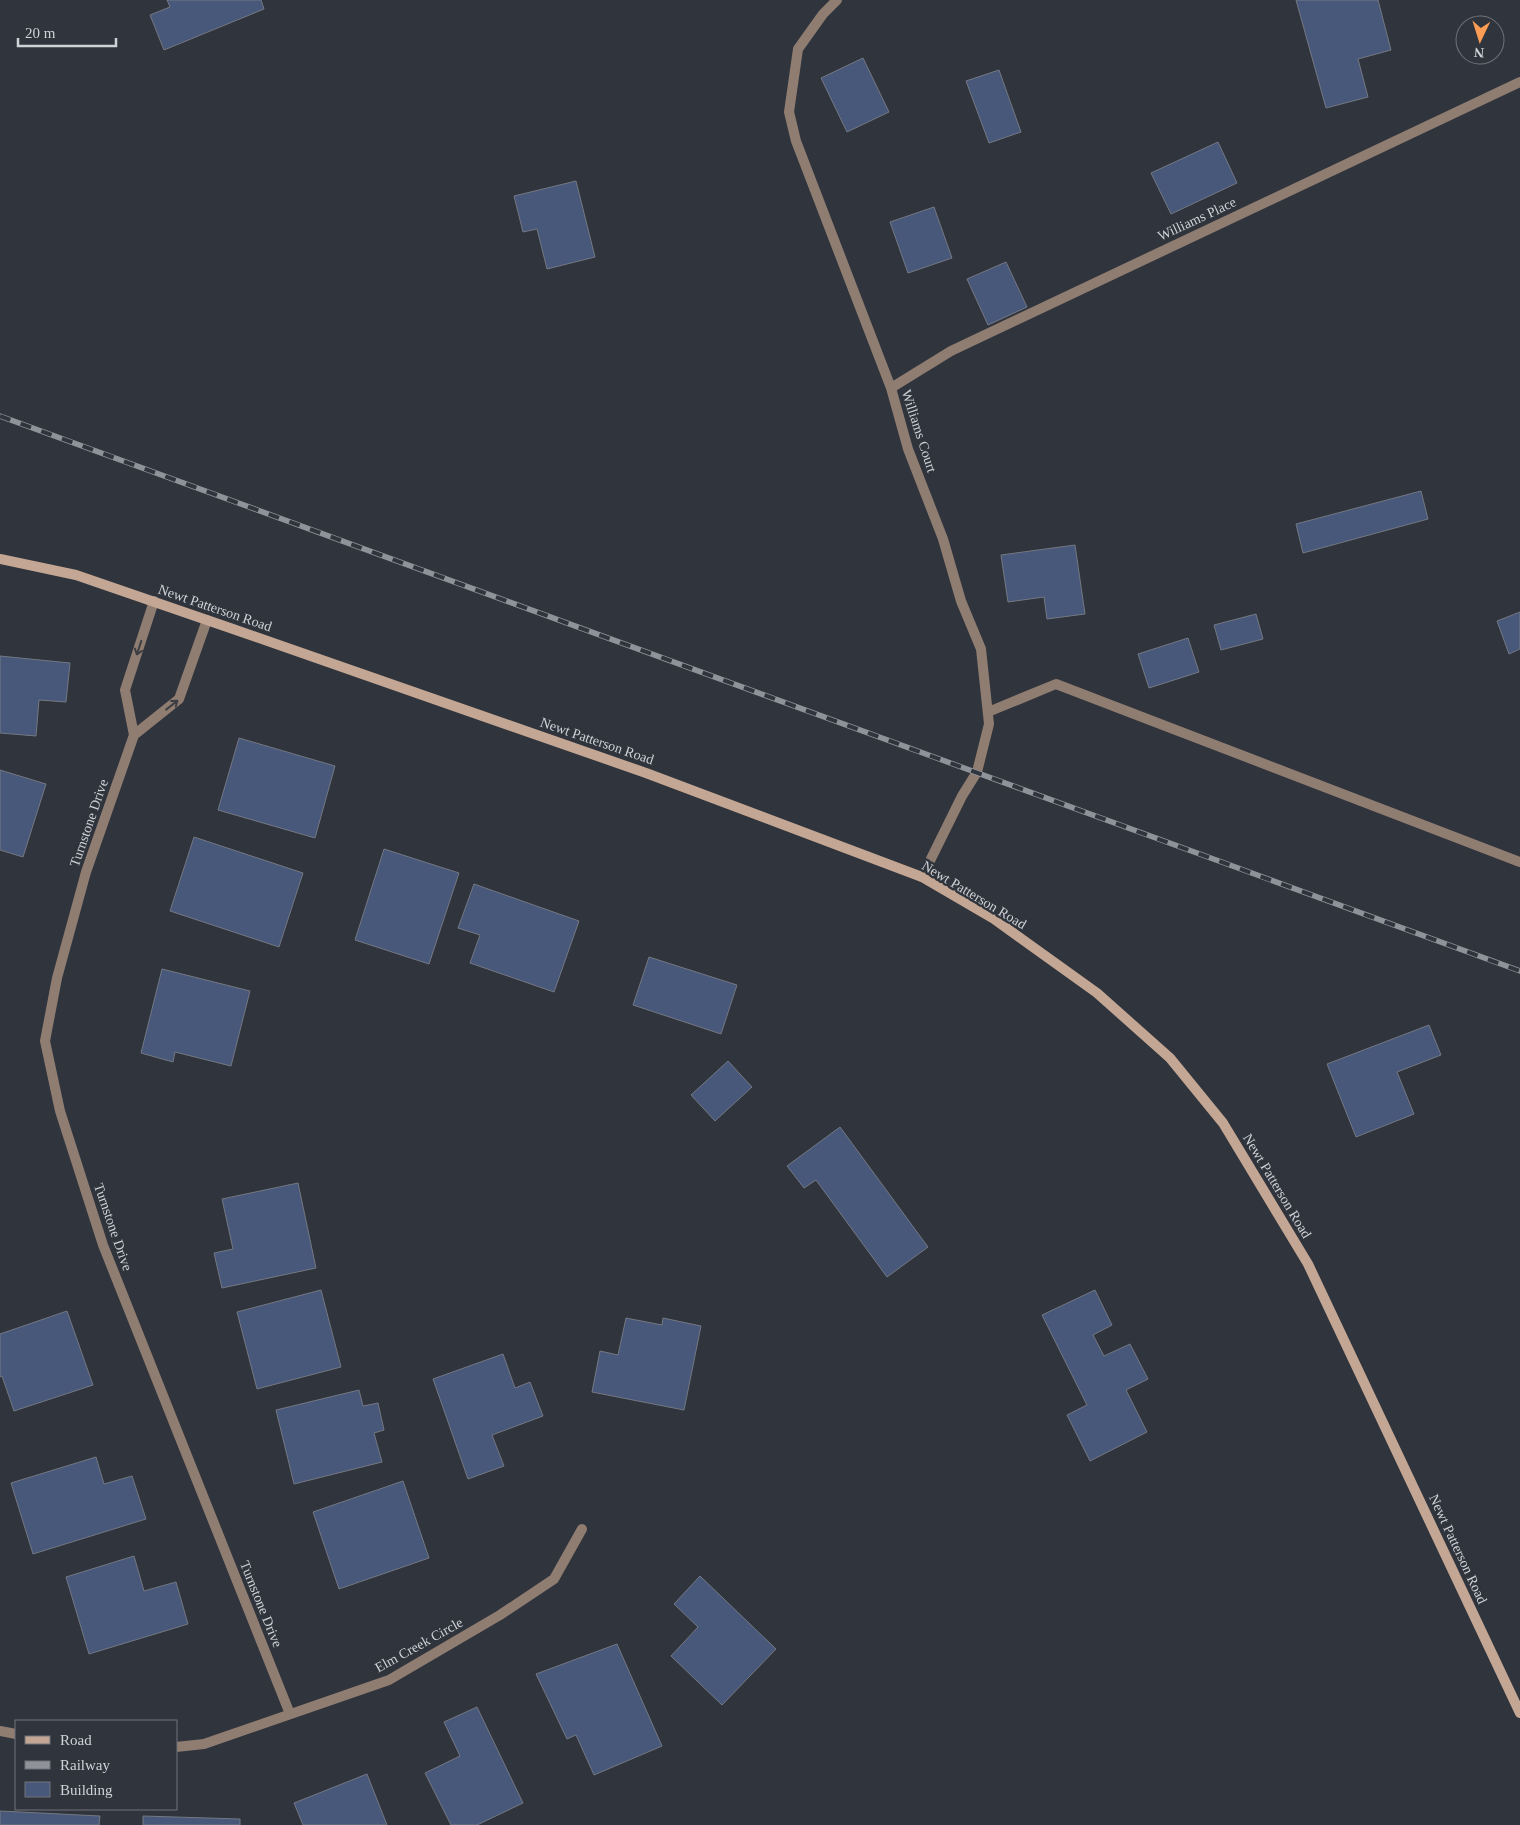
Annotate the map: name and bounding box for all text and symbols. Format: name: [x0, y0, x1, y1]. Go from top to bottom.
scale bar: [18, 15, 115, 47]
north arrow: [1455, 15, 1505, 65]
text: 20 m: [25, 25, 56, 41]
text: N: [1474, 45, 1485, 60]
street label: Williams Place: [1155, 194, 1239, 244]
street label: Williams Court: [899, 388, 939, 474]
street label: Newt Patterson Road: [156, 582, 274, 634]
one-way arrow: [134, 639, 143, 655]
one-way arrow: [165, 699, 178, 710]
street label: Newt Patterson Road: [538, 715, 656, 767]
street label: Turnstone Drive: [67, 777, 111, 869]
street label: Newt Patterson Road: [919, 858, 1029, 932]
street label: Newt Patterson Road: [1240, 1131, 1314, 1241]
street label: Turnstone Drive: [91, 1181, 135, 1273]
street label: Newt Patterson Road: [1426, 1492, 1490, 1606]
street label: Turnstone Drive: [237, 1559, 285, 1649]
street label: Elm Creek Circle: [373, 1615, 465, 1675]
legend: [15, 1720, 178, 1810]
text: Road: [60, 1732, 92, 1748]
text: Railway: [60, 1757, 110, 1773]
text: Building: [60, 1782, 113, 1798]

